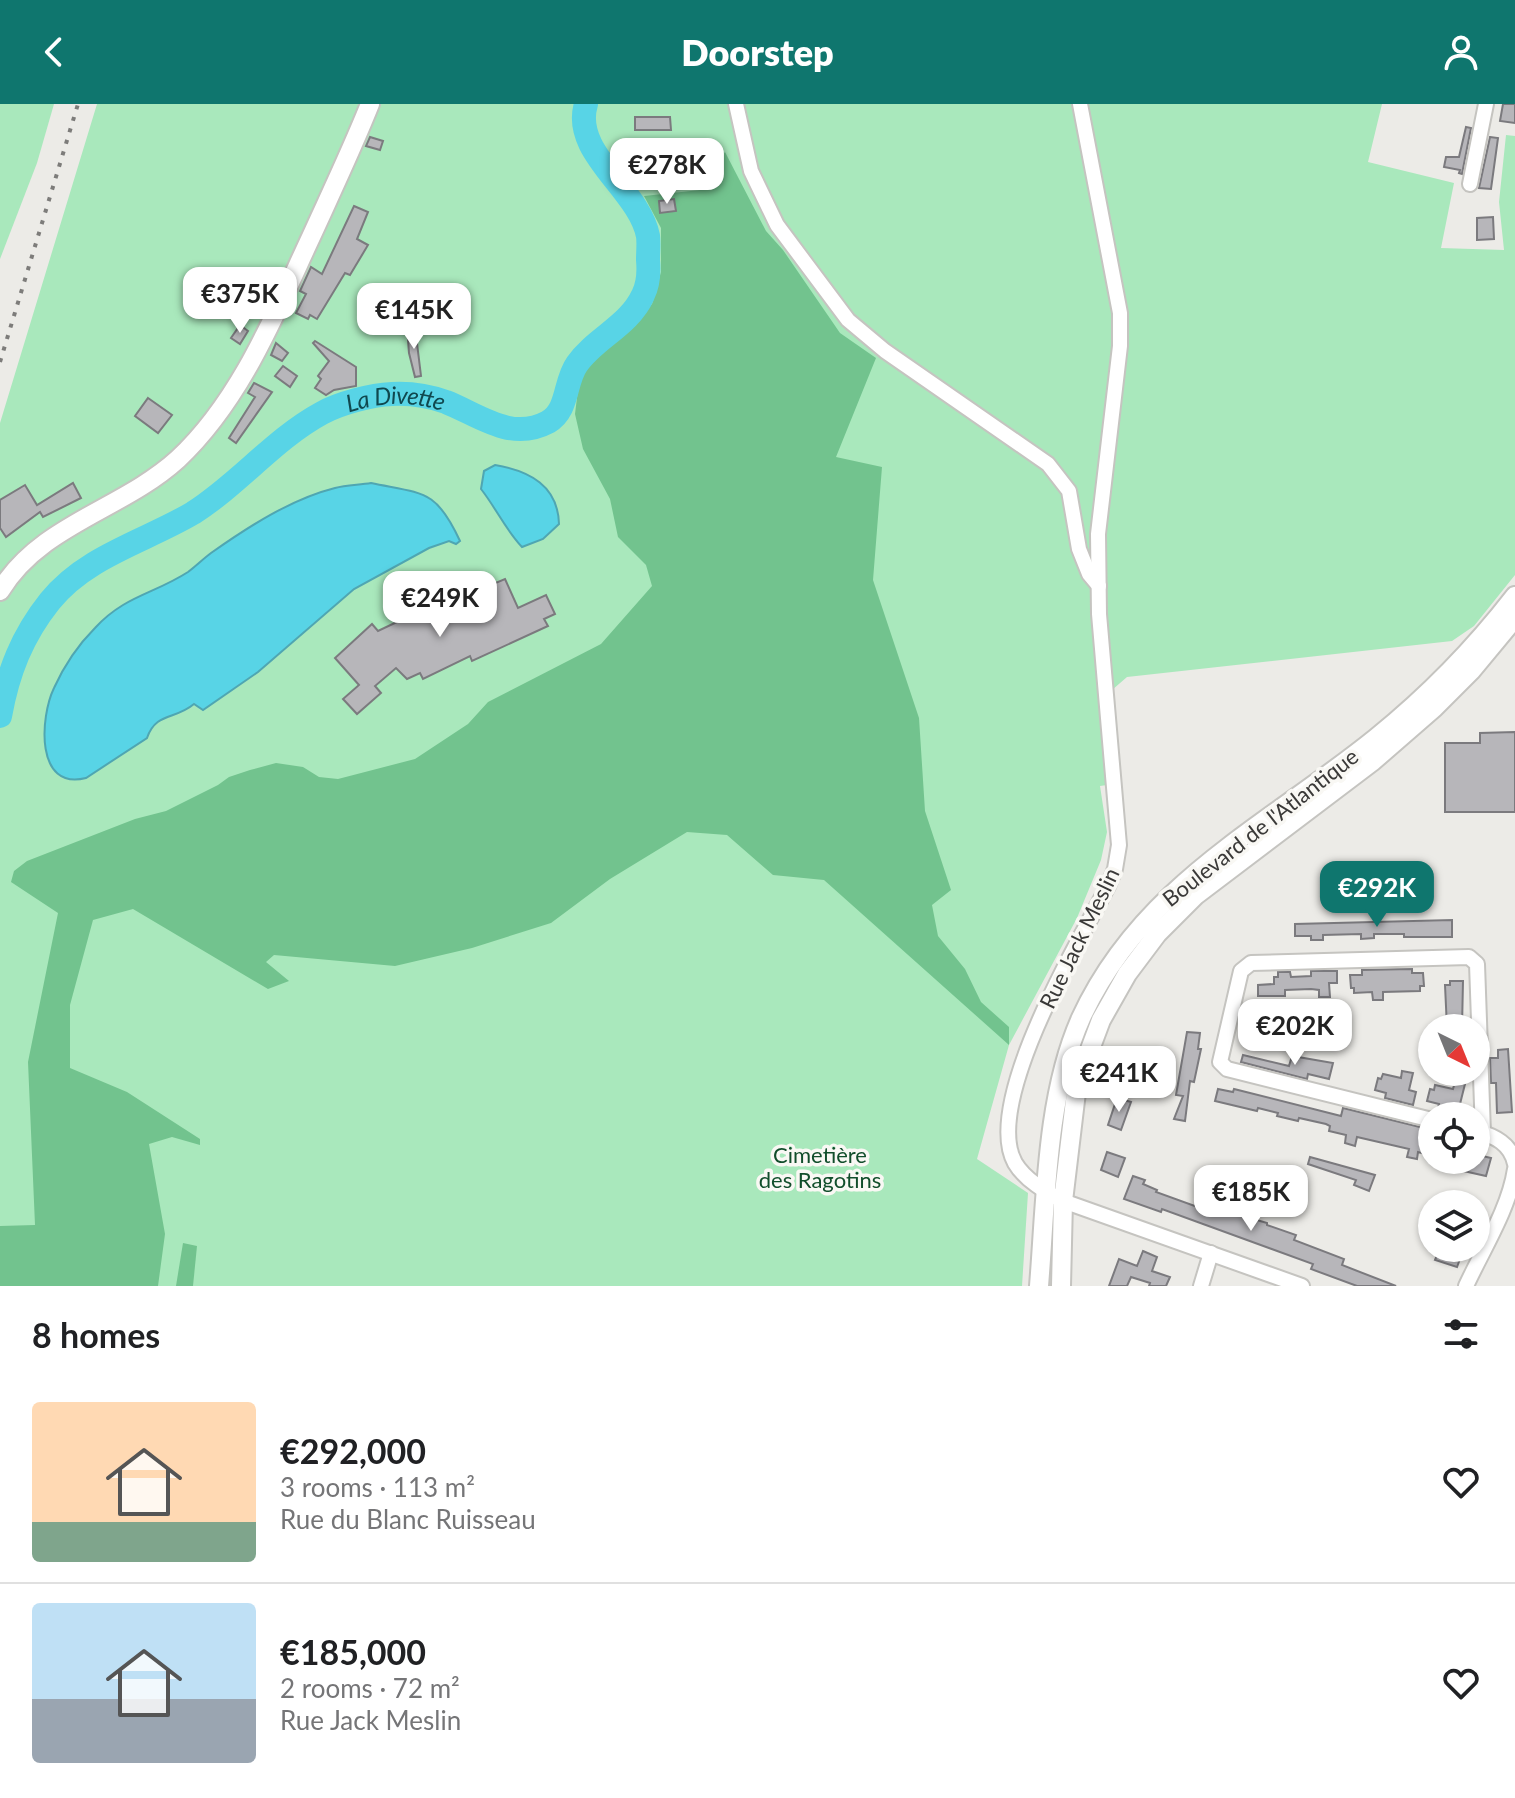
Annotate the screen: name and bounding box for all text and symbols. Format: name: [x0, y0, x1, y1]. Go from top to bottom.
icon: back: [32, 30, 76, 74]
text: Doorstep: [681, 30, 834, 74]
icon: person: [1439, 30, 1483, 74]
pin: €278K: [611, 138, 723, 206]
text: €278K: [628, 148, 706, 180]
pin: €375K: [184, 267, 296, 335]
text: €375K: [201, 277, 279, 309]
pin: €145K: [358, 283, 470, 351]
text: €145K: [375, 293, 453, 325]
water label: La Divette: [342, 379, 449, 417]
pin: €249K: [384, 571, 496, 639]
text: €249K: [401, 581, 479, 613]
street label: Boulevard de l'Atlantique: [1157, 742, 1363, 912]
pin: €292K: [1321, 861, 1433, 929]
street label: Rue Jack Meslin: [1033, 863, 1125, 1013]
text: €292K: [1338, 871, 1416, 903]
pin: €202K: [1239, 999, 1351, 1067]
text: €202K: [1256, 1009, 1334, 1041]
north arrow: [1418, 1014, 1490, 1086]
map controls: [1418, 1014, 1490, 1262]
pin: €241K: [1063, 1046, 1175, 1114]
text: €241K: [1080, 1056, 1158, 1088]
button: locate: [1418, 1102, 1490, 1174]
park label: Cimetière des Ragotins: [759, 1141, 881, 1193]
pin: €185K: [1195, 1165, 1307, 1233]
text: €185K: [1212, 1175, 1290, 1207]
button: layers: [1418, 1190, 1490, 1262]
icon: filters: [1439, 1312, 1483, 1356]
text: 8 homes: [32, 1314, 160, 1355]
text: €292,000: [280, 1430, 426, 1471]
icon: home: [96, 1434, 192, 1530]
icon: heart: [1439, 1460, 1483, 1504]
text: 3 rooms · 113 m²: [280, 1471, 475, 1503]
text: Rue du Blanc Ruisseau: [280, 1503, 536, 1535]
text: €185,000: [280, 1631, 426, 1672]
icon: home: [96, 1635, 192, 1731]
icon: heart: [1439, 1661, 1483, 1705]
text: 2 rooms · 72 m²: [280, 1672, 460, 1704]
text: Rue Jack Meslin: [280, 1704, 461, 1736]

